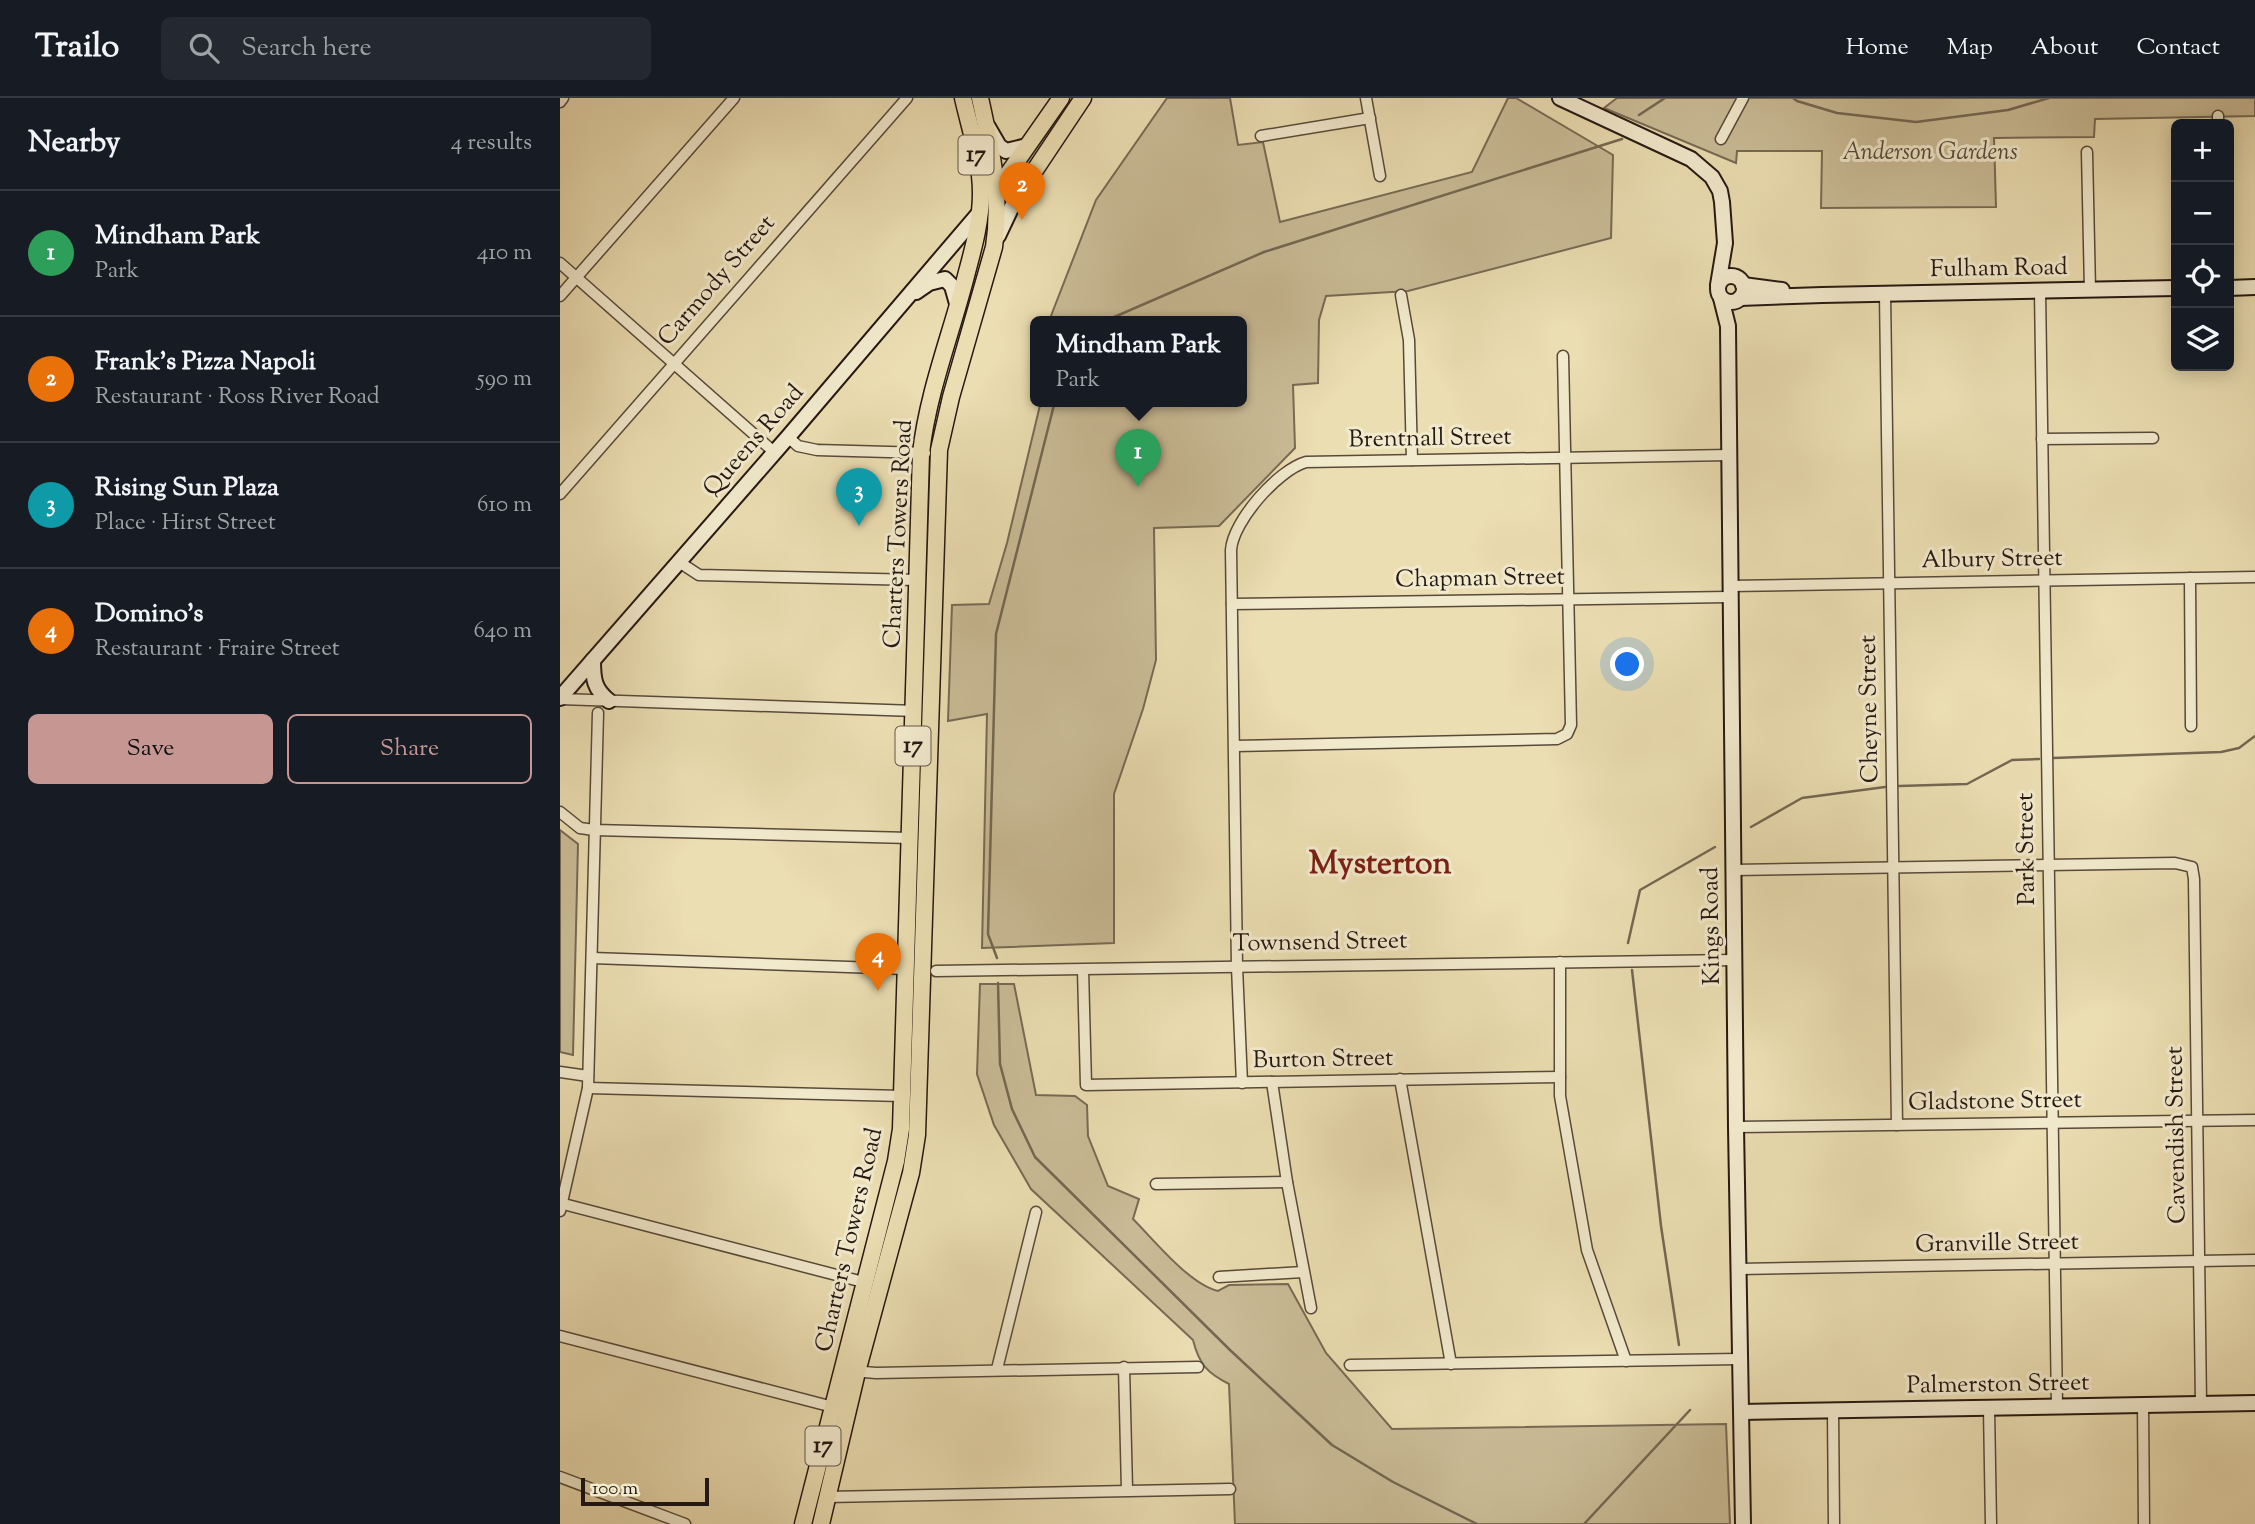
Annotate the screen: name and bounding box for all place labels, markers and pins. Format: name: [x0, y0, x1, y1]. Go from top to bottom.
pin: 2: [999, 162, 1045, 220]
pin: 1: [1115, 429, 1161, 487]
pin: 3: [836, 468, 882, 526]
pin: 4: [855, 933, 901, 991]

